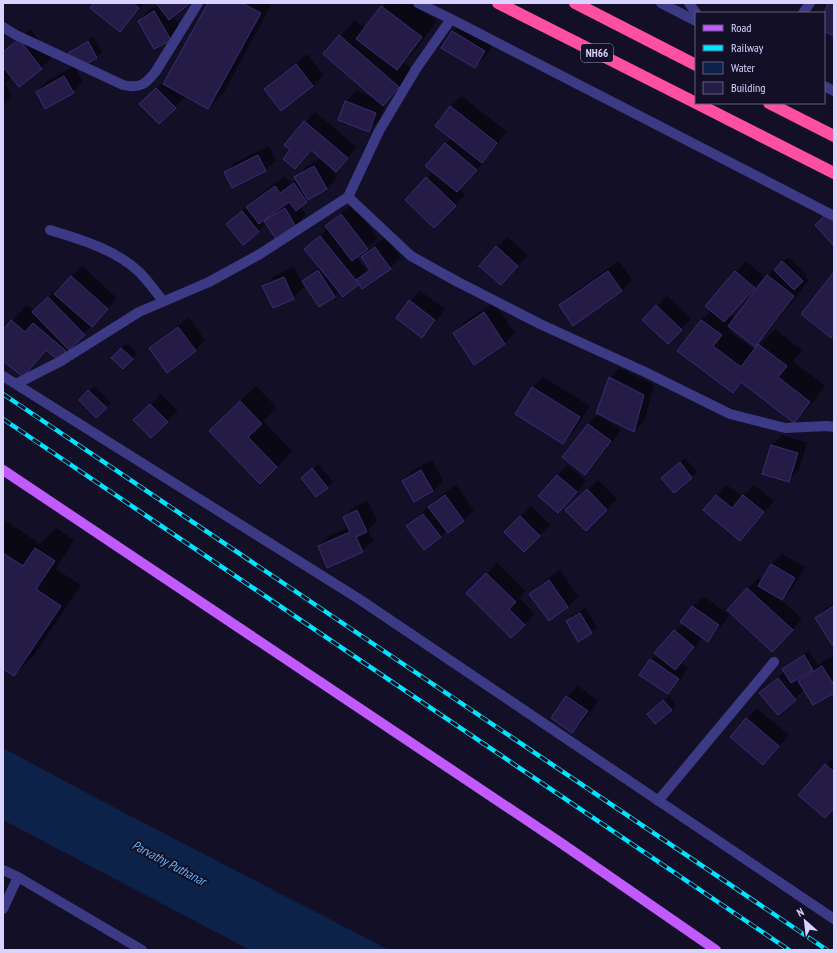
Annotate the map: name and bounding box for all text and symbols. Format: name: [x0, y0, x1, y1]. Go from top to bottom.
legend: [695, 12, 825, 104]
text: Road: [731, 20, 751, 35]
text: Railway: [731, 40, 764, 55]
road number: NH66: [581, 44, 613, 62]
text: Water: [731, 60, 756, 75]
text: Building: [731, 80, 766, 95]
water label: Parvathy Puthanar: [129, 836, 211, 891]
north arrow: [785, 901, 825, 941]
text: N: [794, 905, 806, 920]

